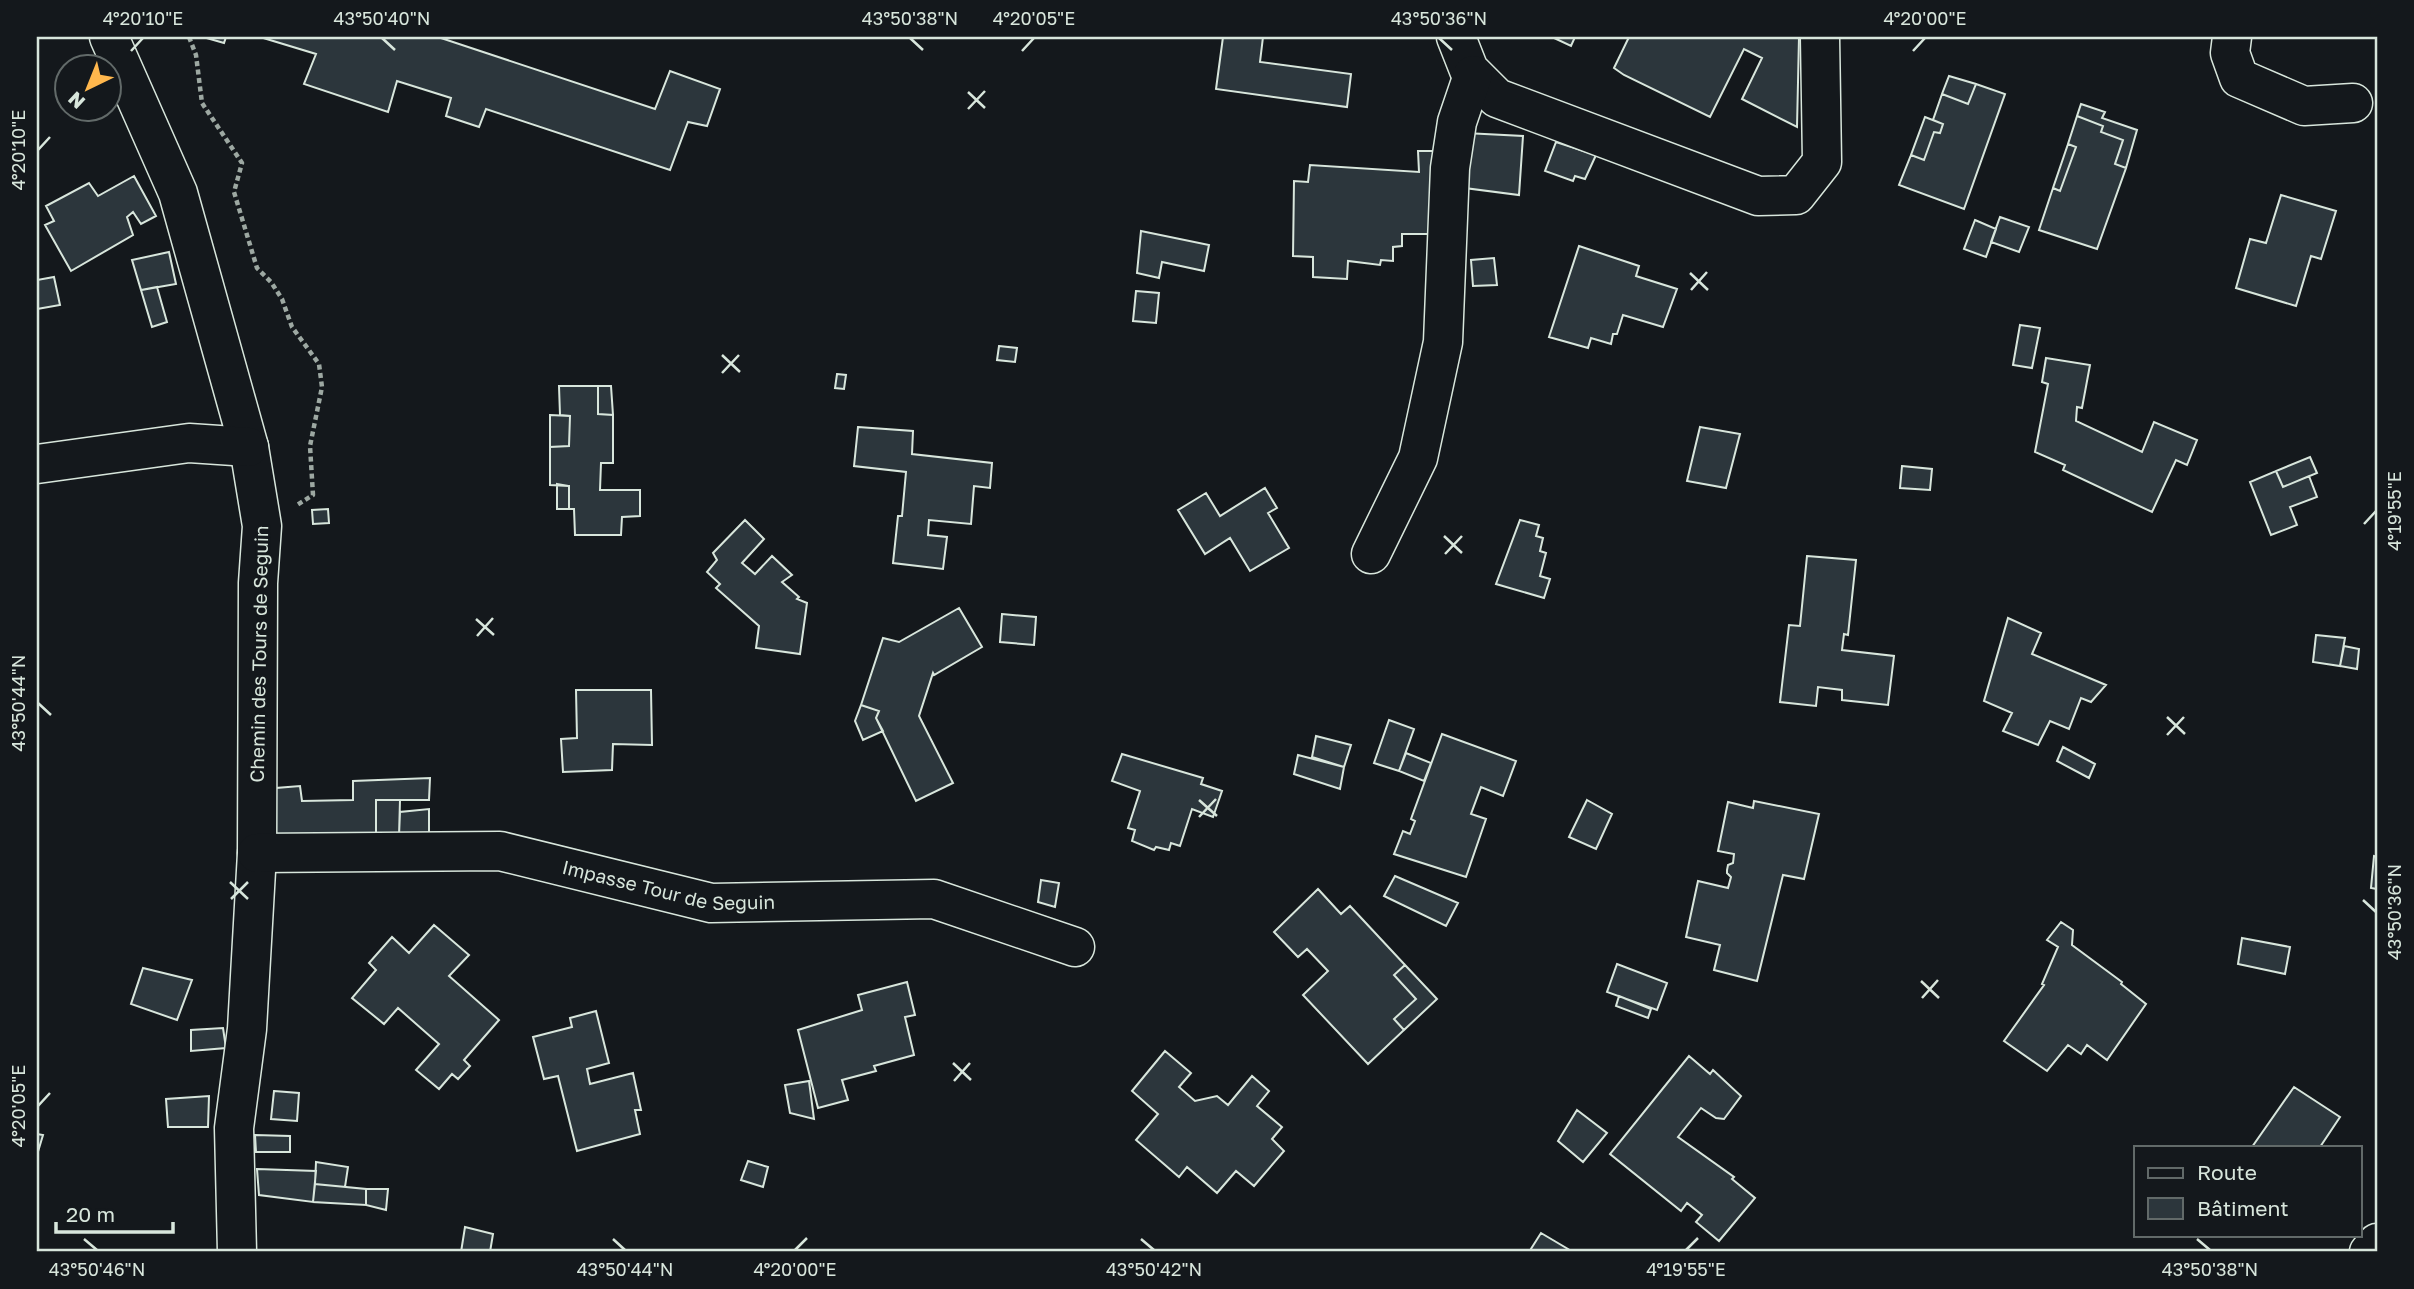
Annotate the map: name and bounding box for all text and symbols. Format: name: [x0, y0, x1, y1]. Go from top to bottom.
text: 4°20'10"E: [103, 7, 183, 29]
text: 43°50'40"N: [334, 7, 430, 29]
text: 43°50'38"N: [862, 7, 958, 29]
text: 4°20'05"E: [993, 7, 1075, 29]
text: 43°50'36"N: [1391, 7, 1487, 29]
text: 4°20'00"E: [1884, 7, 1966, 29]
north arrow: [52, 52, 122, 122]
text: N: [63, 87, 89, 114]
text: 4°20'10"E: [7, 110, 29, 190]
text: 4°19'55"E: [2383, 471, 2405, 551]
street label: Chemin des Tours de Seguin: [245, 525, 272, 783]
text: 43°50'44"N: [7, 655, 29, 751]
street label: Impasse Tour de Seguin: [560, 855, 775, 914]
text: 43°50'36"N: [2383, 864, 2405, 960]
text: 4°20'05"E: [7, 1065, 29, 1147]
legend: [2134, 1146, 2362, 1236]
text: Route: [2197, 1159, 2257, 1185]
scale bar: [56, 1191, 173, 1235]
text: Bâtiment: [2197, 1195, 2289, 1221]
text: 20 m: [66, 1201, 115, 1227]
text: 43°50'46"N: [49, 1258, 145, 1280]
text: 43°50'44"N: [577, 1258, 673, 1280]
text: 4°20'00"E: [754, 1258, 836, 1280]
text: 43°50'42"N: [1106, 1258, 1202, 1280]
text: 4°19'55"E: [1646, 1258, 1726, 1280]
text: 43°50'38"N: [2162, 1258, 2258, 1280]

